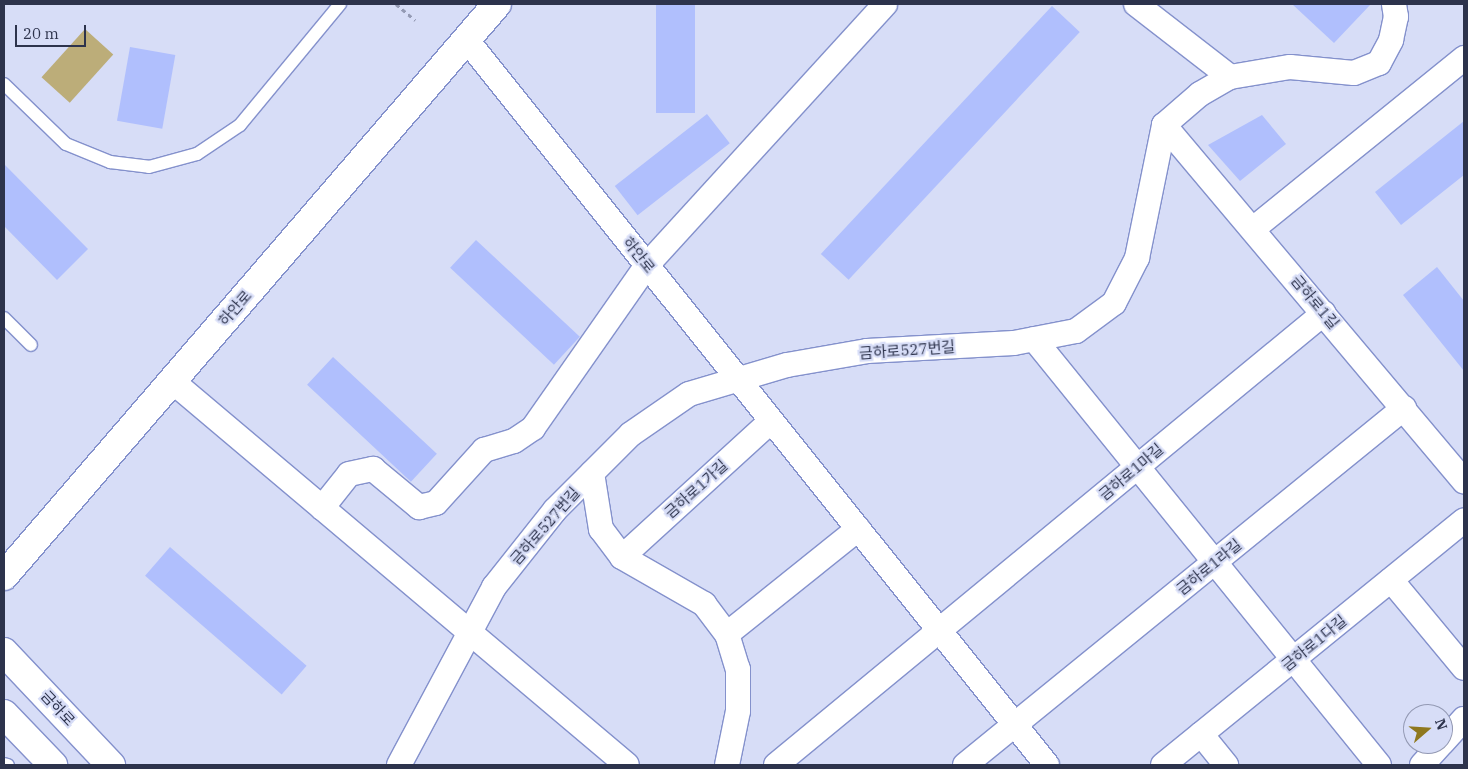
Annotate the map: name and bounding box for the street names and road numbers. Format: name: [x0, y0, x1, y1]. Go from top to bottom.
street label: 하안로: [619, 233, 659, 277]
street label: 금하로1길: [1287, 272, 1343, 332]
street label: 하안로: [215, 286, 255, 330]
street label: 금하로527번길: [858, 338, 956, 362]
street label: 금하로1마길: [1095, 440, 1167, 504]
street label: 금하로1가길: [661, 456, 731, 522]
street label: 금하로527번길: [507, 484, 583, 568]
street label: 금하로1라길: [1173, 535, 1245, 599]
street label: 금하로1다길: [1278, 611, 1350, 675]
street label: 금하로: [37, 687, 79, 729]

